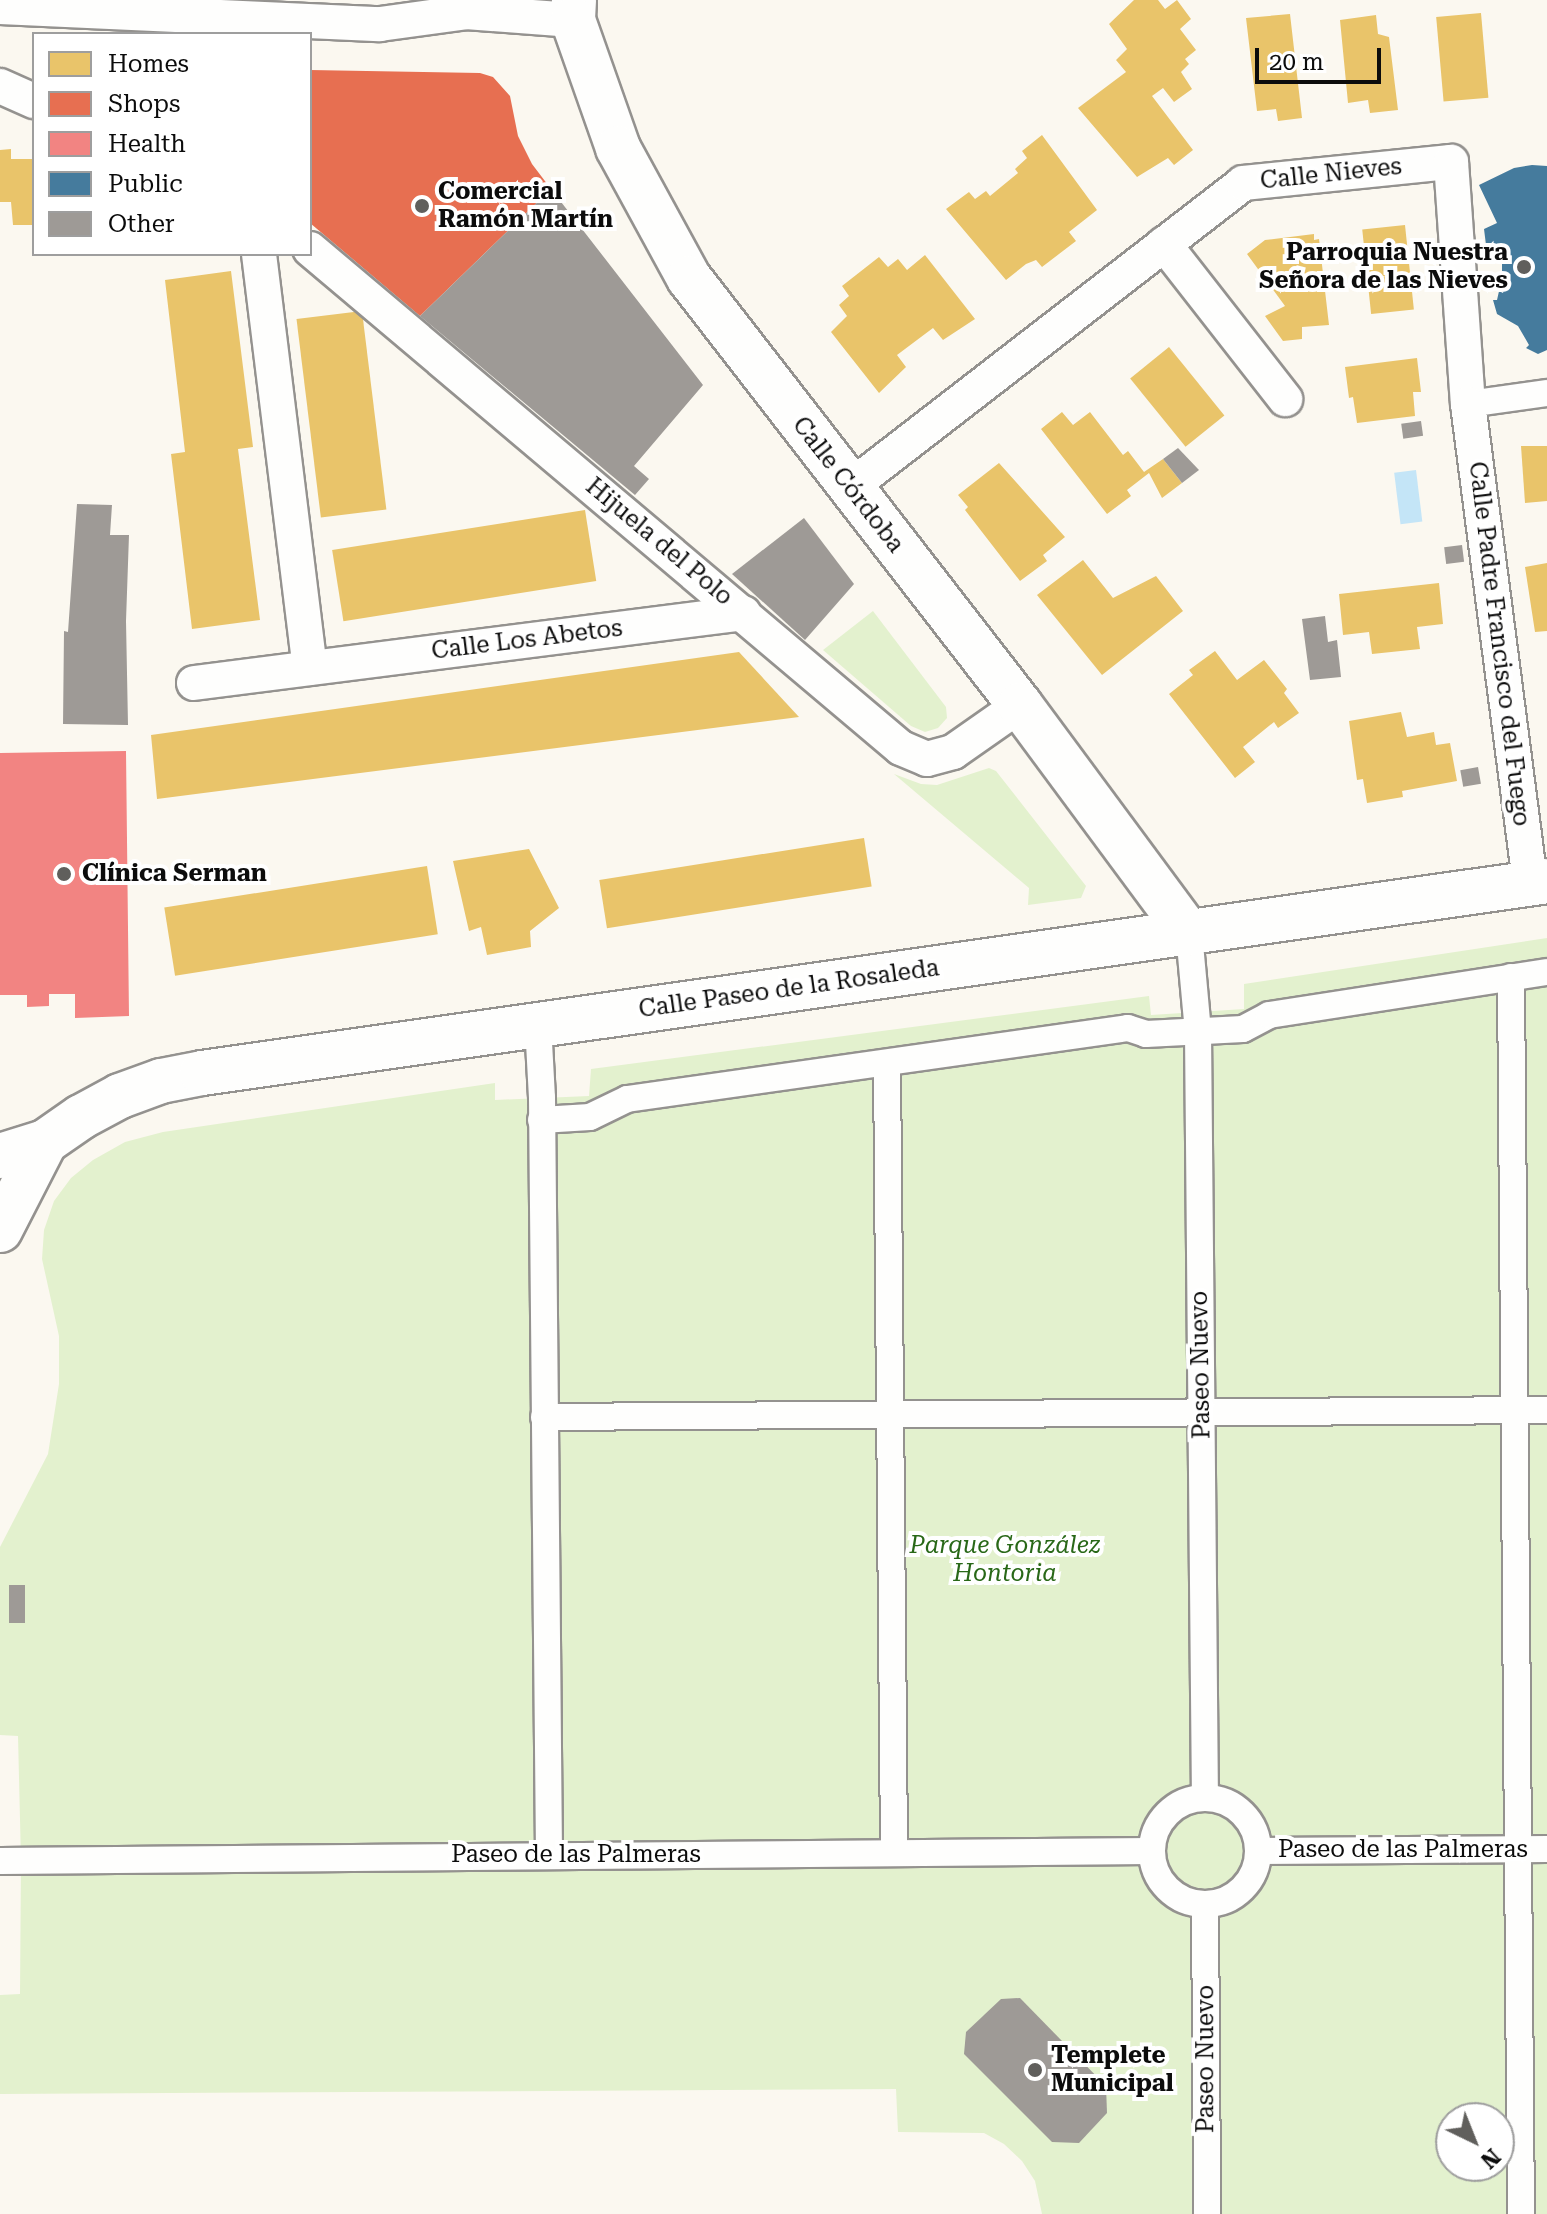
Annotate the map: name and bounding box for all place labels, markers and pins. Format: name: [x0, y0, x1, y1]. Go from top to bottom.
place label: Comercial Ramón Martín: [438, 178, 613, 234]
marker: Comercial Ramón Martín: [413, 197, 431, 215]
place label: Parroquia Nuestra Señora de las Nieves: [1259, 239, 1508, 295]
marker: Parroquia Nuestra Señora de las Nieves: [1515, 258, 1533, 276]
place label: Clínica Serman: [82, 860, 267, 888]
marker: Clínica Serman: [53, 863, 75, 885]
place label: Templete Municipal: [1051, 2042, 1174, 2098]
marker: Templete Municipal: [1026, 2061, 1044, 2079]

